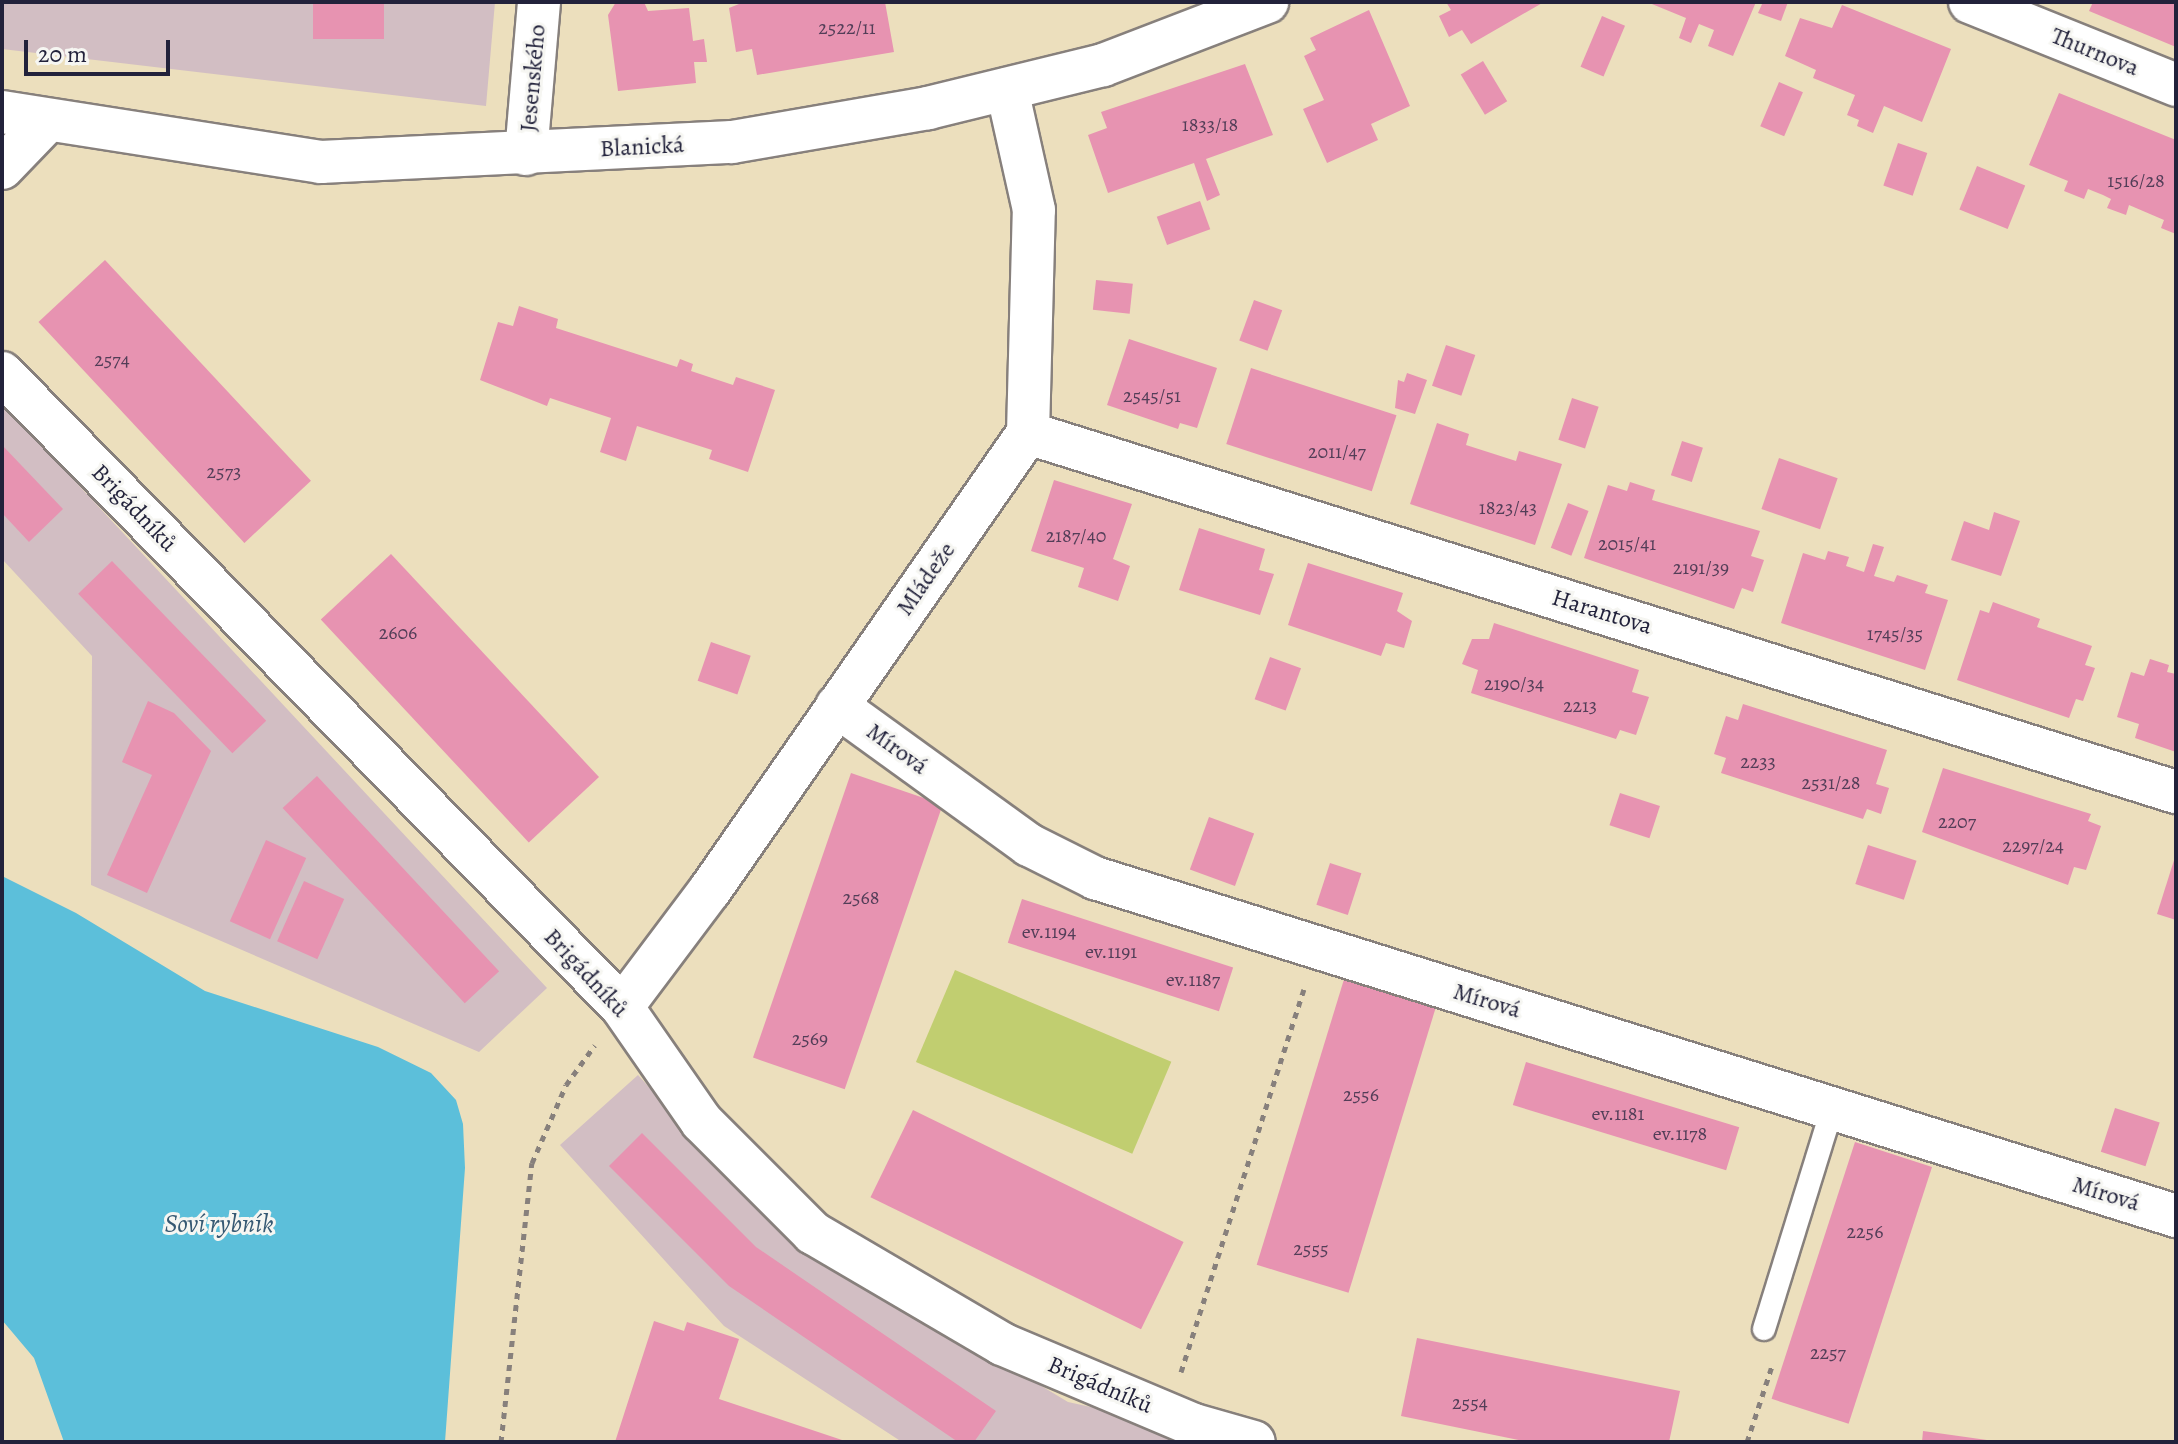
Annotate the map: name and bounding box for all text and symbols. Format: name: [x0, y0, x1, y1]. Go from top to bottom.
house number: 2522/11: [818, 15, 876, 39]
street label: Thurnova: [2047, 21, 2143, 83]
street label: Jesenského: [514, 23, 552, 133]
scale bar: [28, 24, 174, 74]
text: 20 m: [38, 38, 87, 70]
house number: 1833/18: [1182, 112, 1238, 136]
street label: Blanická: [599, 130, 685, 164]
house number: 1516/28: [2107, 168, 2165, 192]
house number: 2574: [94, 347, 130, 371]
house number: 2545/51: [1123, 383, 1181, 407]
house number: 2011/47: [1308, 439, 1366, 463]
street label: Brigádníků: [85, 458, 183, 558]
house number: 2573: [207, 459, 241, 483]
house number: 1823/43: [1479, 495, 1537, 519]
house number: 2187/40: [1046, 523, 1106, 547]
house number: 2015/41: [1598, 531, 1656, 555]
street label: Mládeže: [890, 537, 962, 621]
house number: 2191/39: [1673, 555, 1729, 579]
street label: Harantova: [1549, 583, 1655, 641]
house number: 2606: [379, 620, 417, 644]
house number: 1745/35: [1867, 621, 1923, 645]
house number: 2190/34: [1484, 671, 1544, 695]
house number: 2213: [1563, 693, 1597, 717]
street label: Mírová: [861, 717, 933, 781]
house number: 2233: [1740, 749, 1776, 773]
house number: 2531/28: [1801, 770, 1861, 794]
house number: 2207: [1938, 809, 1976, 833]
house number: 2297/24: [2002, 833, 2064, 857]
house number: 2568: [842, 885, 880, 909]
house number: ev.1194: [1022, 919, 1076, 943]
street label: Brigádníků: [538, 923, 634, 1023]
house number: ev.1191: [1085, 939, 1137, 963]
house number: ev.1187: [1166, 967, 1220, 991]
street label: Mírová: [1450, 977, 1524, 1025]
house number: 2569: [792, 1026, 828, 1050]
house number: 2556: [1343, 1082, 1379, 1106]
house number: ev.1181: [1592, 1101, 1644, 1125]
house number: ev.1178: [1653, 1121, 1707, 1145]
street label: Mírová: [2069, 1170, 2143, 1218]
water label: Soví rybník: [165, 1208, 273, 1240]
house number: 2256: [1847, 1219, 1883, 1243]
house number: 2555: [1293, 1236, 1329, 1260]
house number: 2257: [1810, 1340, 1846, 1364]
street label: Brigádníků: [1043, 1350, 1157, 1420]
house number: 2554: [1452, 1390, 1488, 1414]

